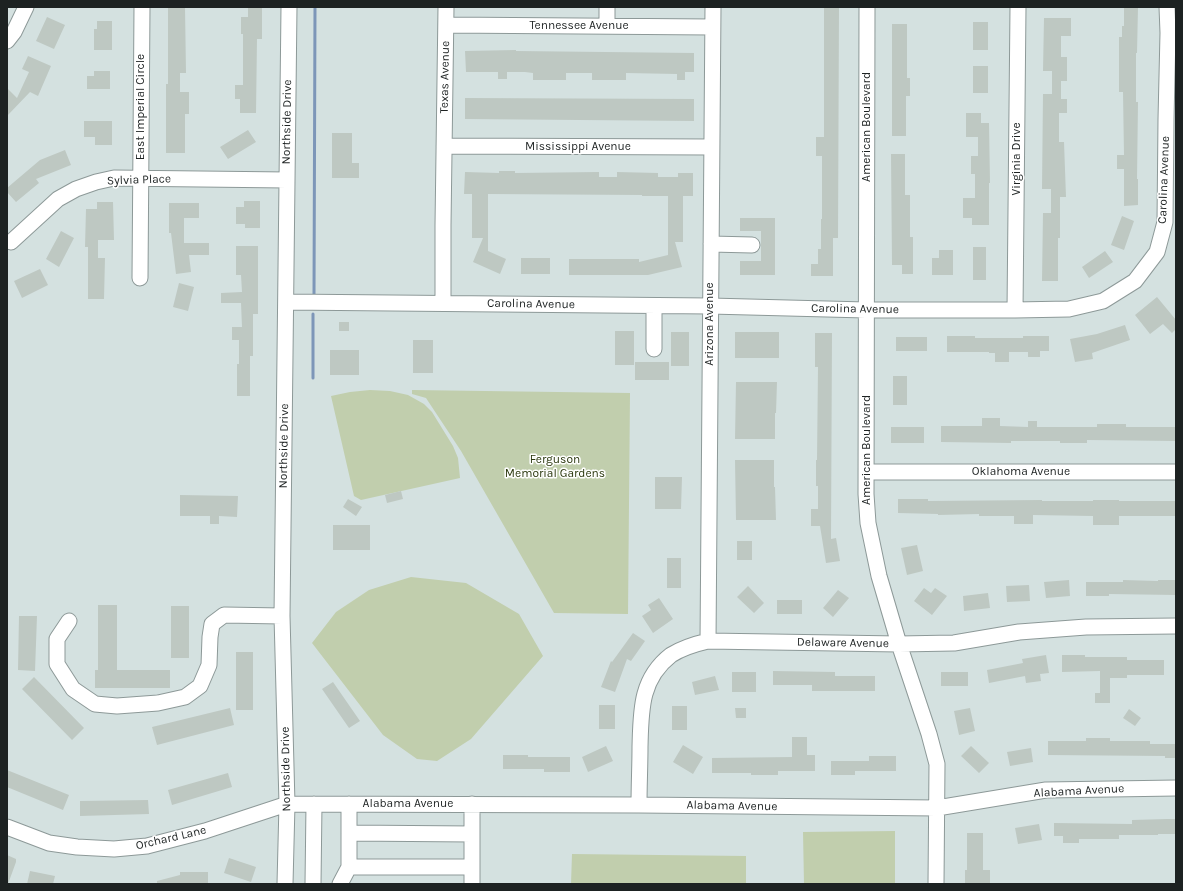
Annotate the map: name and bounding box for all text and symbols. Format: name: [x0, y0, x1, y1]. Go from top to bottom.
street label: Tennessee Avenue: [529, 19, 629, 33]
street label: Texas Avenue: [437, 41, 453, 113]
street label: East Imperial Circle: [134, 54, 148, 160]
street label: American Boulevard: [860, 72, 874, 182]
street label: Northside Drive: [279, 79, 295, 165]
street label: Virginia Drive: [1010, 122, 1024, 196]
street label: Carolina Avenue: [1155, 136, 1173, 224]
street label: Mississippi Avenue: [525, 140, 631, 154]
street label: Sylvia Place: [107, 172, 171, 188]
street label: Arizona Avenue: [703, 282, 717, 366]
street label: Carolina Avenue: [487, 296, 575, 312]
street label: Carolina Avenue: [811, 301, 899, 317]
street label: American Boulevard: [860, 395, 874, 505]
street label: Northside Drive: [276, 403, 292, 489]
park label: Ferguson Memorial Gardens: [505, 453, 605, 481]
street label: Oklahoma Avenue: [972, 465, 1070, 479]
street label: Delaware Avenue: [797, 635, 889, 651]
street label: Northside Drive: [278, 726, 294, 812]
street label: Alabama Avenue: [1033, 781, 1125, 801]
street label: Alabama Avenue: [363, 797, 453, 811]
street label: Alabama Avenue: [687, 798, 777, 814]
street label: Orchard Lane: [134, 823, 208, 853]

